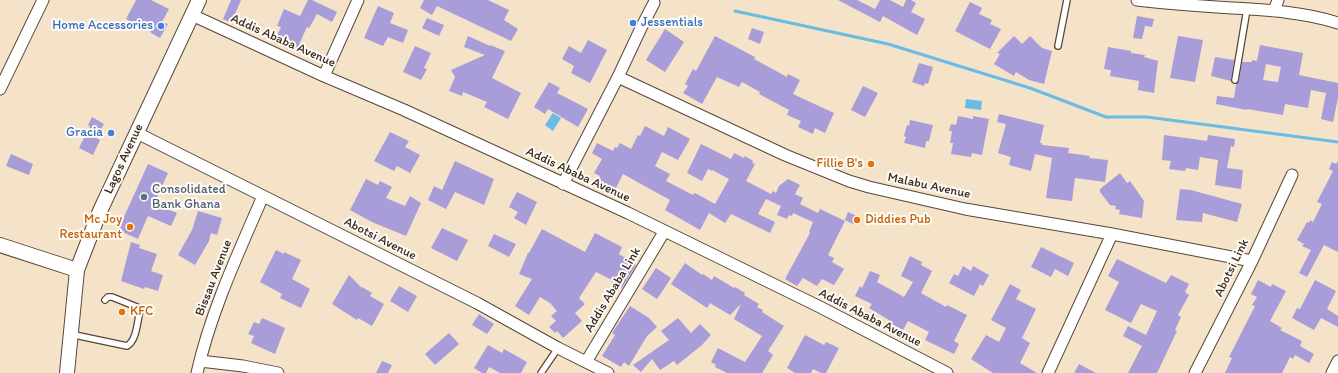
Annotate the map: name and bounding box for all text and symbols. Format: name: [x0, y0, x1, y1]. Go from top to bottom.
street label: Addis Ababa Avenue: [228, 11, 338, 71]
place label: Jessentials: [641, 15, 703, 31]
place label: Home Accessories: [52, 18, 153, 34]
marker: Jessentials: [628, 18, 638, 28]
marker: Home Accessories: [156, 21, 166, 31]
street label: Lagos Avenue: [101, 121, 147, 197]
place label: Gracia: [66, 125, 103, 141]
marker: Gracia: [106, 128, 116, 138]
street label: Addis Ababa Avenue: [523, 144, 633, 206]
place label: Fillie B's: [817, 156, 863, 172]
marker: Fillie B's: [866, 159, 876, 169]
street label: Malabu Avenue: [886, 170, 972, 202]
place label: Consolidated Bank Ghana: [152, 182, 226, 213]
marker: Consolidated Bank Ghana: [139, 192, 149, 202]
place label: Mc Joy Restaurant: [60, 212, 122, 243]
place label: Diddies Pub: [865, 212, 931, 228]
street label: Abotsi Avenue: [341, 214, 419, 264]
marker: Diddies Pub: [852, 215, 862, 225]
marker: Mc Joy Restaurant: [125, 222, 135, 232]
street label: Abotsi Link: [1211, 236, 1253, 300]
street label: Bissau Avenue: [192, 238, 236, 318]
street label: Addis Ababa Link: [582, 245, 644, 335]
street label: Addis Ababa Avenue: [816, 285, 924, 351]
place label: KFC: [130, 304, 153, 320]
marker: KFC: [117, 307, 127, 317]

